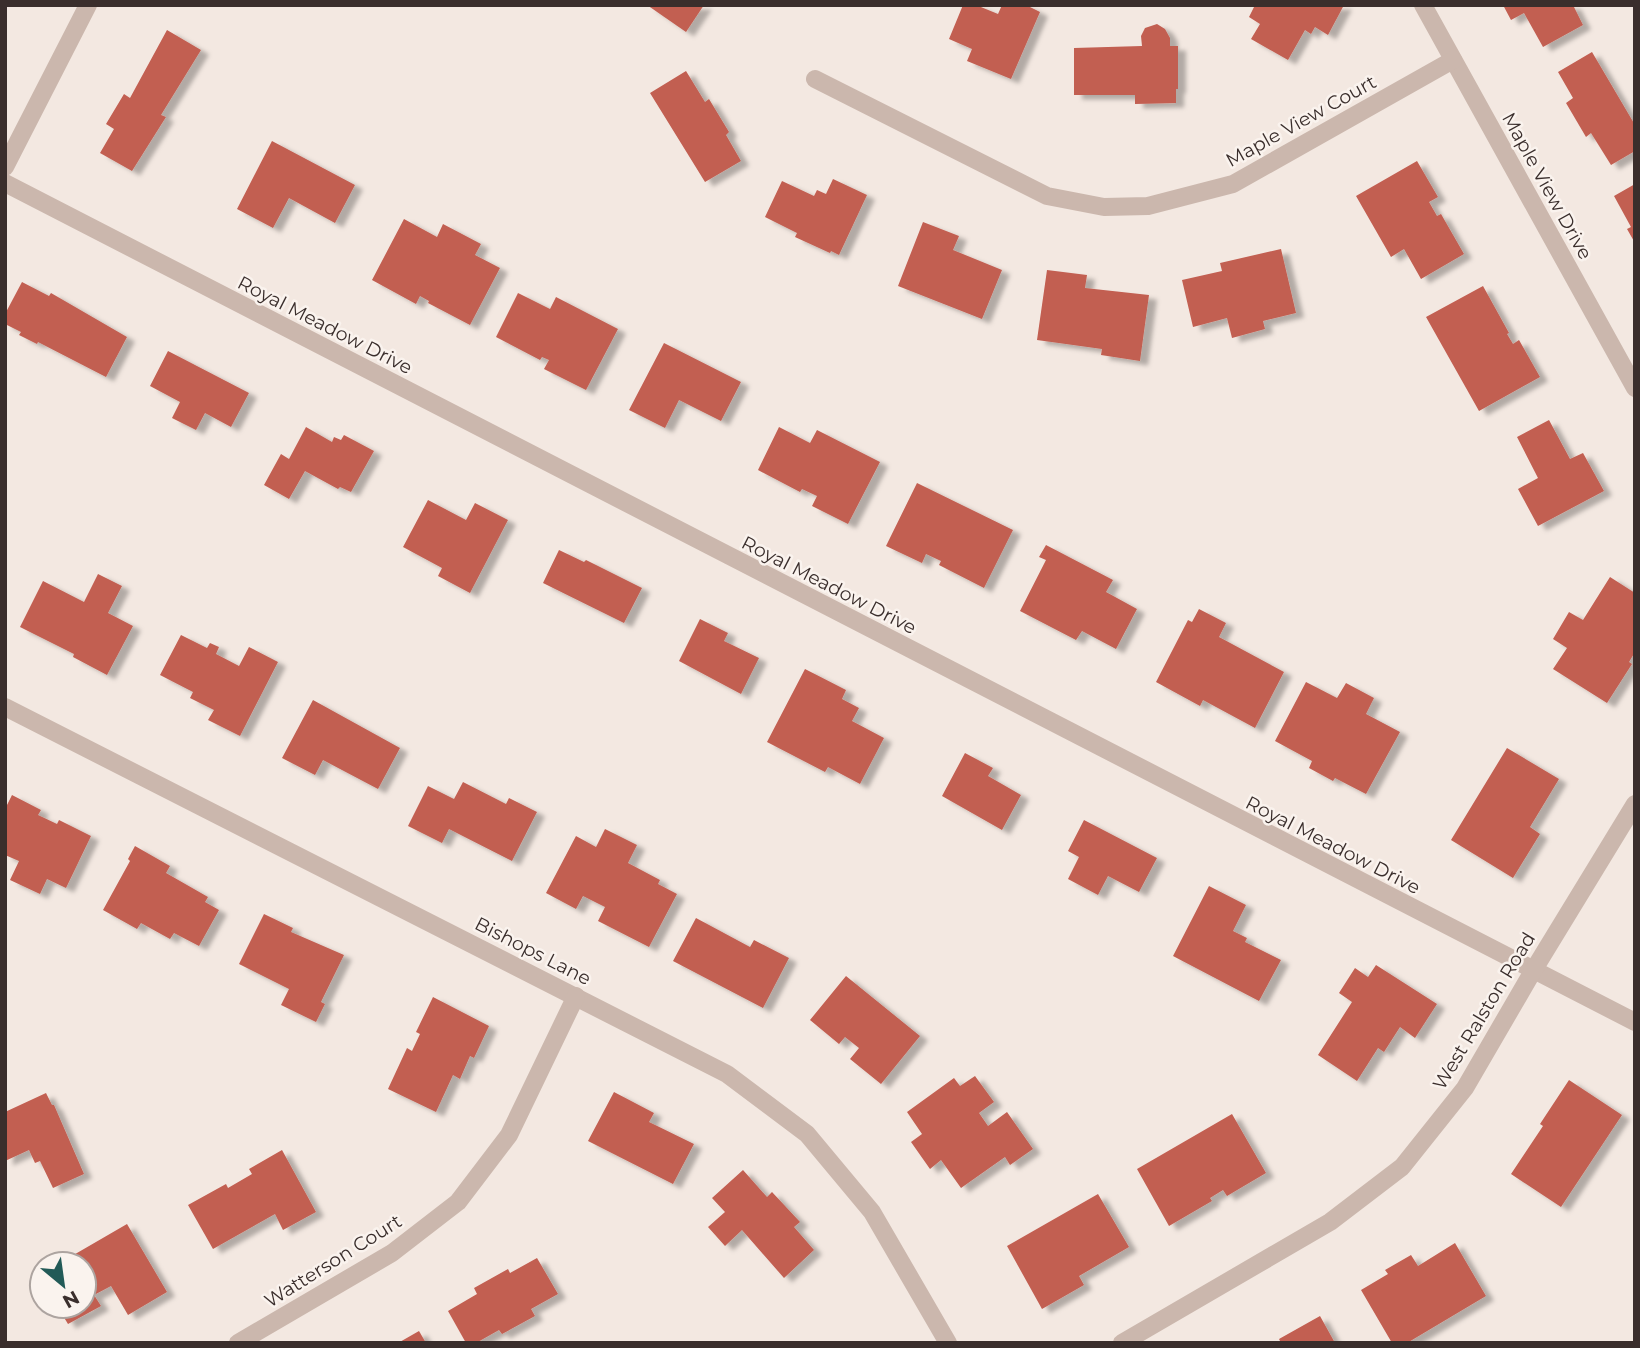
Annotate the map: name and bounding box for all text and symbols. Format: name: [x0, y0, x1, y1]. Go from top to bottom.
street label: Maple View Court: [1222, 70, 1380, 172]
street label: Maple View Drive: [1497, 108, 1597, 264]
street label: Royal Meadow Drive: [234, 271, 416, 379]
street label: Royal Meadow Drive: [738, 531, 920, 639]
street label: Royal Meadow Drive: [1242, 791, 1424, 899]
street label: Bishops Lane: [471, 912, 595, 990]
street label: West Ralston Road: [1428, 928, 1540, 1094]
street label: Watterson Court: [260, 1209, 406, 1312]
north arrow: [28, 1250, 98, 1320]
text: N: [59, 1286, 83, 1313]

